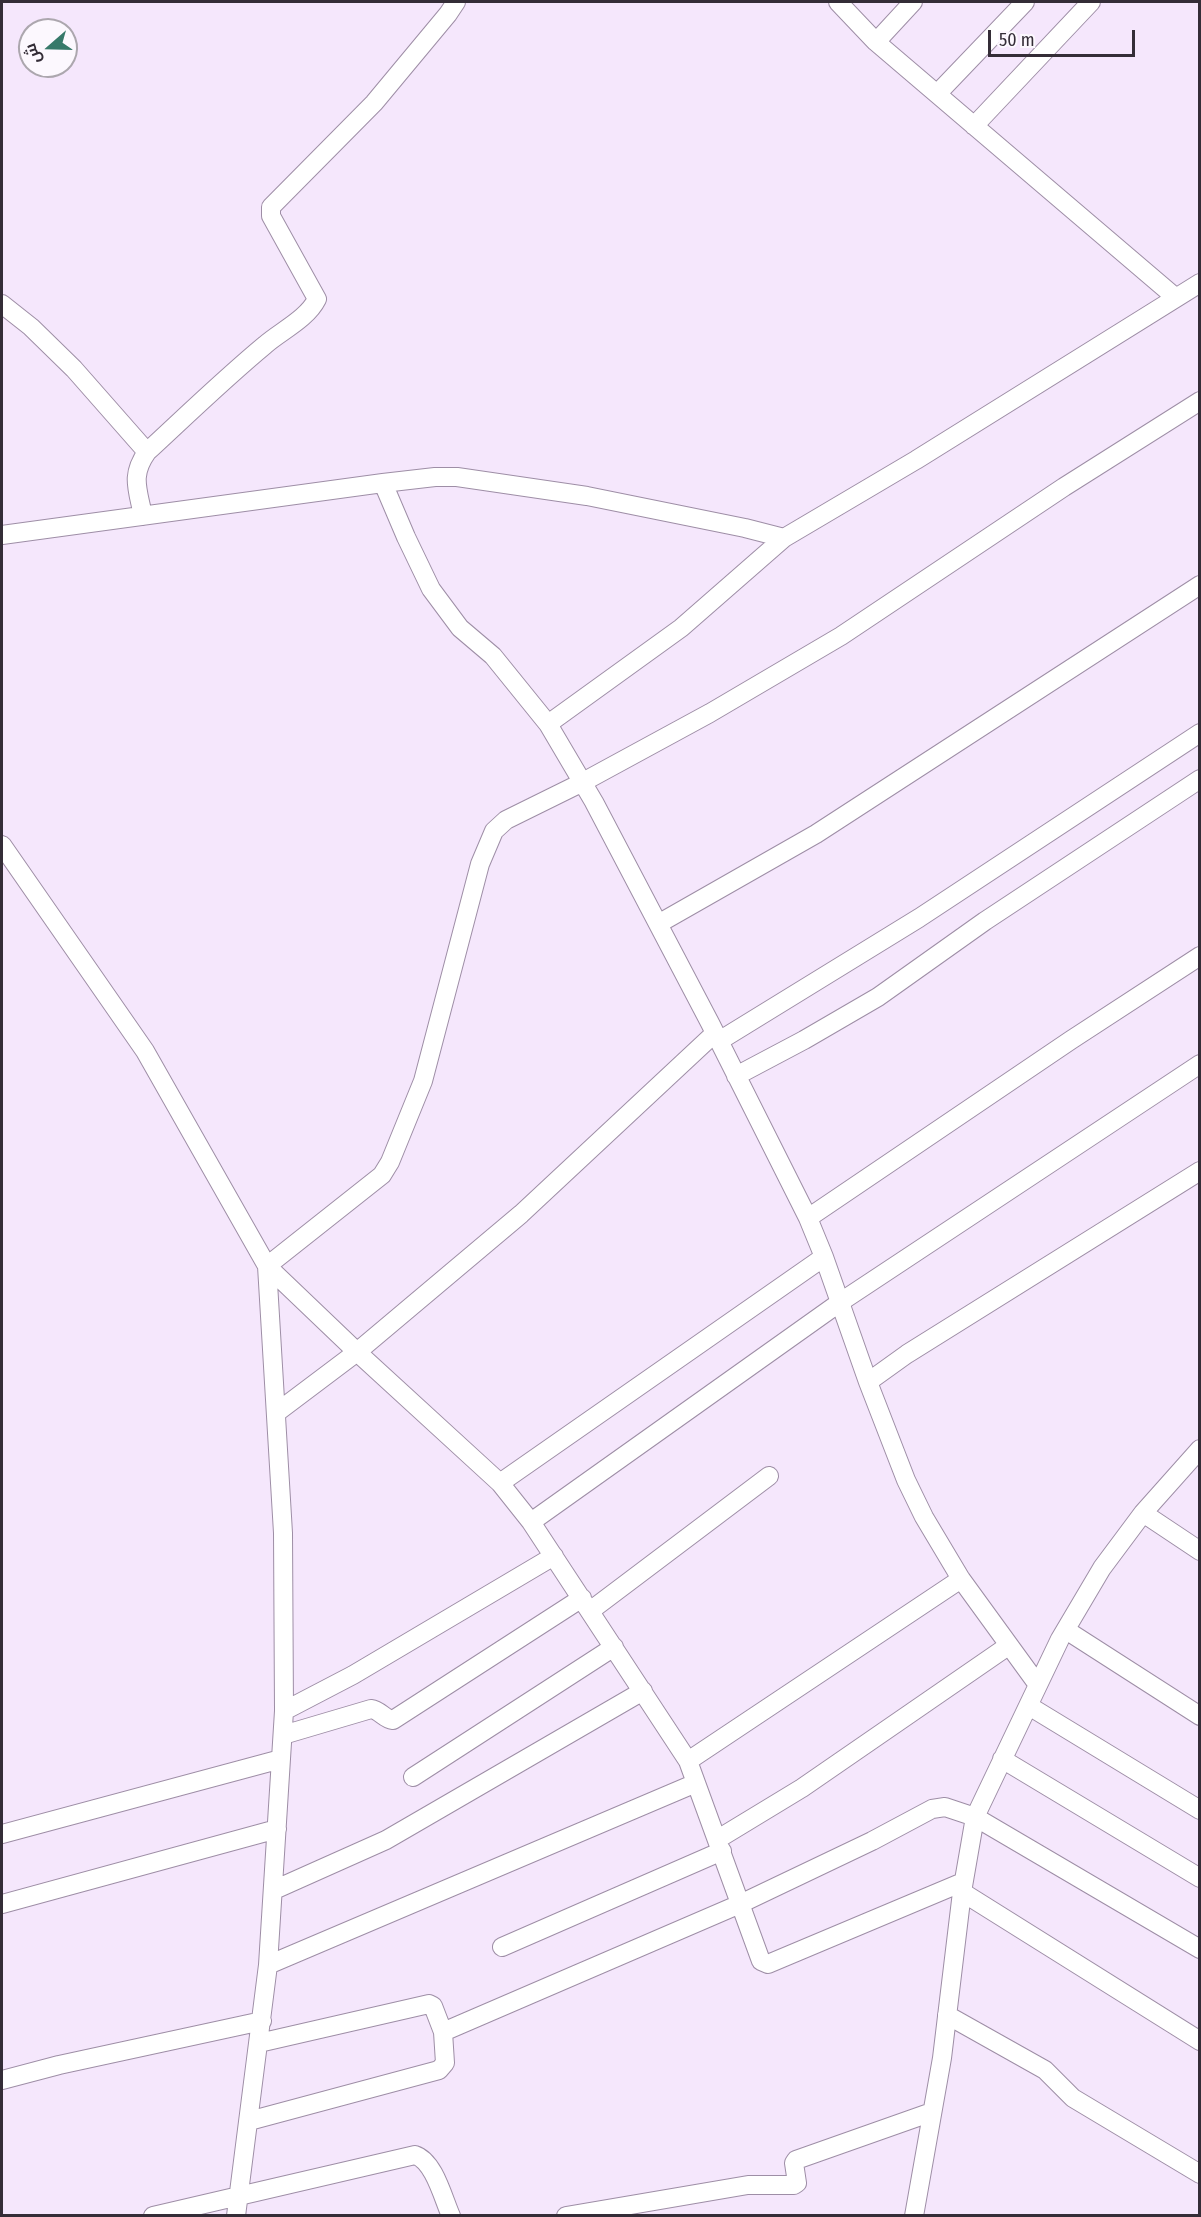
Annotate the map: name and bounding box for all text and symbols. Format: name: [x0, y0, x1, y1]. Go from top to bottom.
north arrow: [18, 18, 78, 78]
scale bar: [991, 18, 1138, 56]
text: 50 m: [999, 29, 1035, 51]
text: ش: [20, 41, 45, 67]

